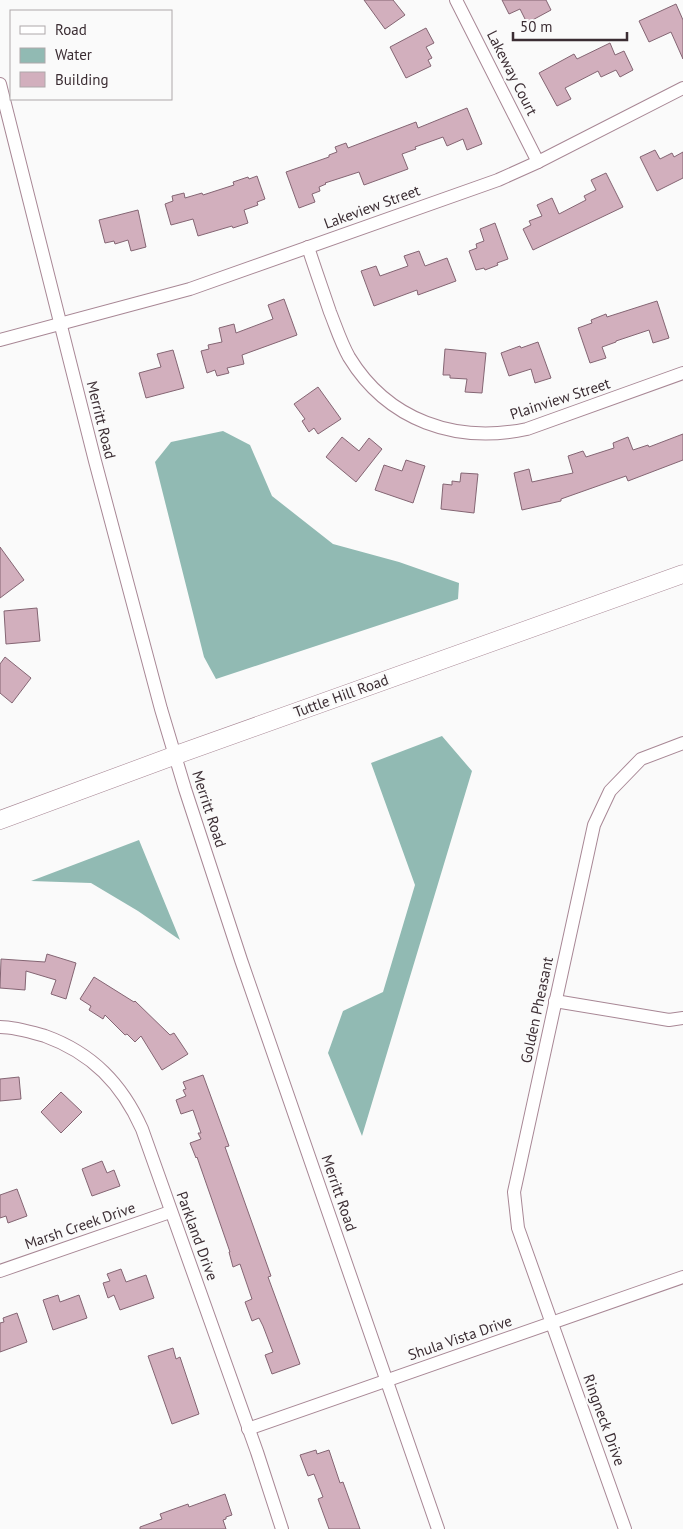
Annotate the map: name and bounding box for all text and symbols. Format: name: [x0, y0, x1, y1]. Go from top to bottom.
legend: [10, 10, 172, 100]
scale bar: [513, 10, 627, 42]
text: 50 m: [520, 17, 553, 36]
text: Road: [55, 20, 87, 39]
street label: Lakeway Court: [483, 27, 542, 119]
text: Water: [55, 45, 92, 64]
text: Building: [55, 70, 109, 89]
street label: Lakeview Street: [321, 180, 422, 233]
street label: Plainview Street: [507, 373, 612, 424]
street label: Merritt Road: [83, 379, 120, 461]
street label: Tuttle Hill Road: [291, 670, 391, 721]
street label: Merritt Road: [188, 768, 231, 850]
street label: Golden Pheasant: [516, 955, 557, 1065]
street label: Merritt Road: [318, 1152, 361, 1234]
street label: Parkland Drive: [173, 1189, 222, 1283]
street label: Marsh Creek Drive: [22, 1198, 138, 1253]
street label: Shula Vista Drive: [405, 1311, 514, 1364]
street label: Ringneck Drive: [579, 1371, 630, 1468]

